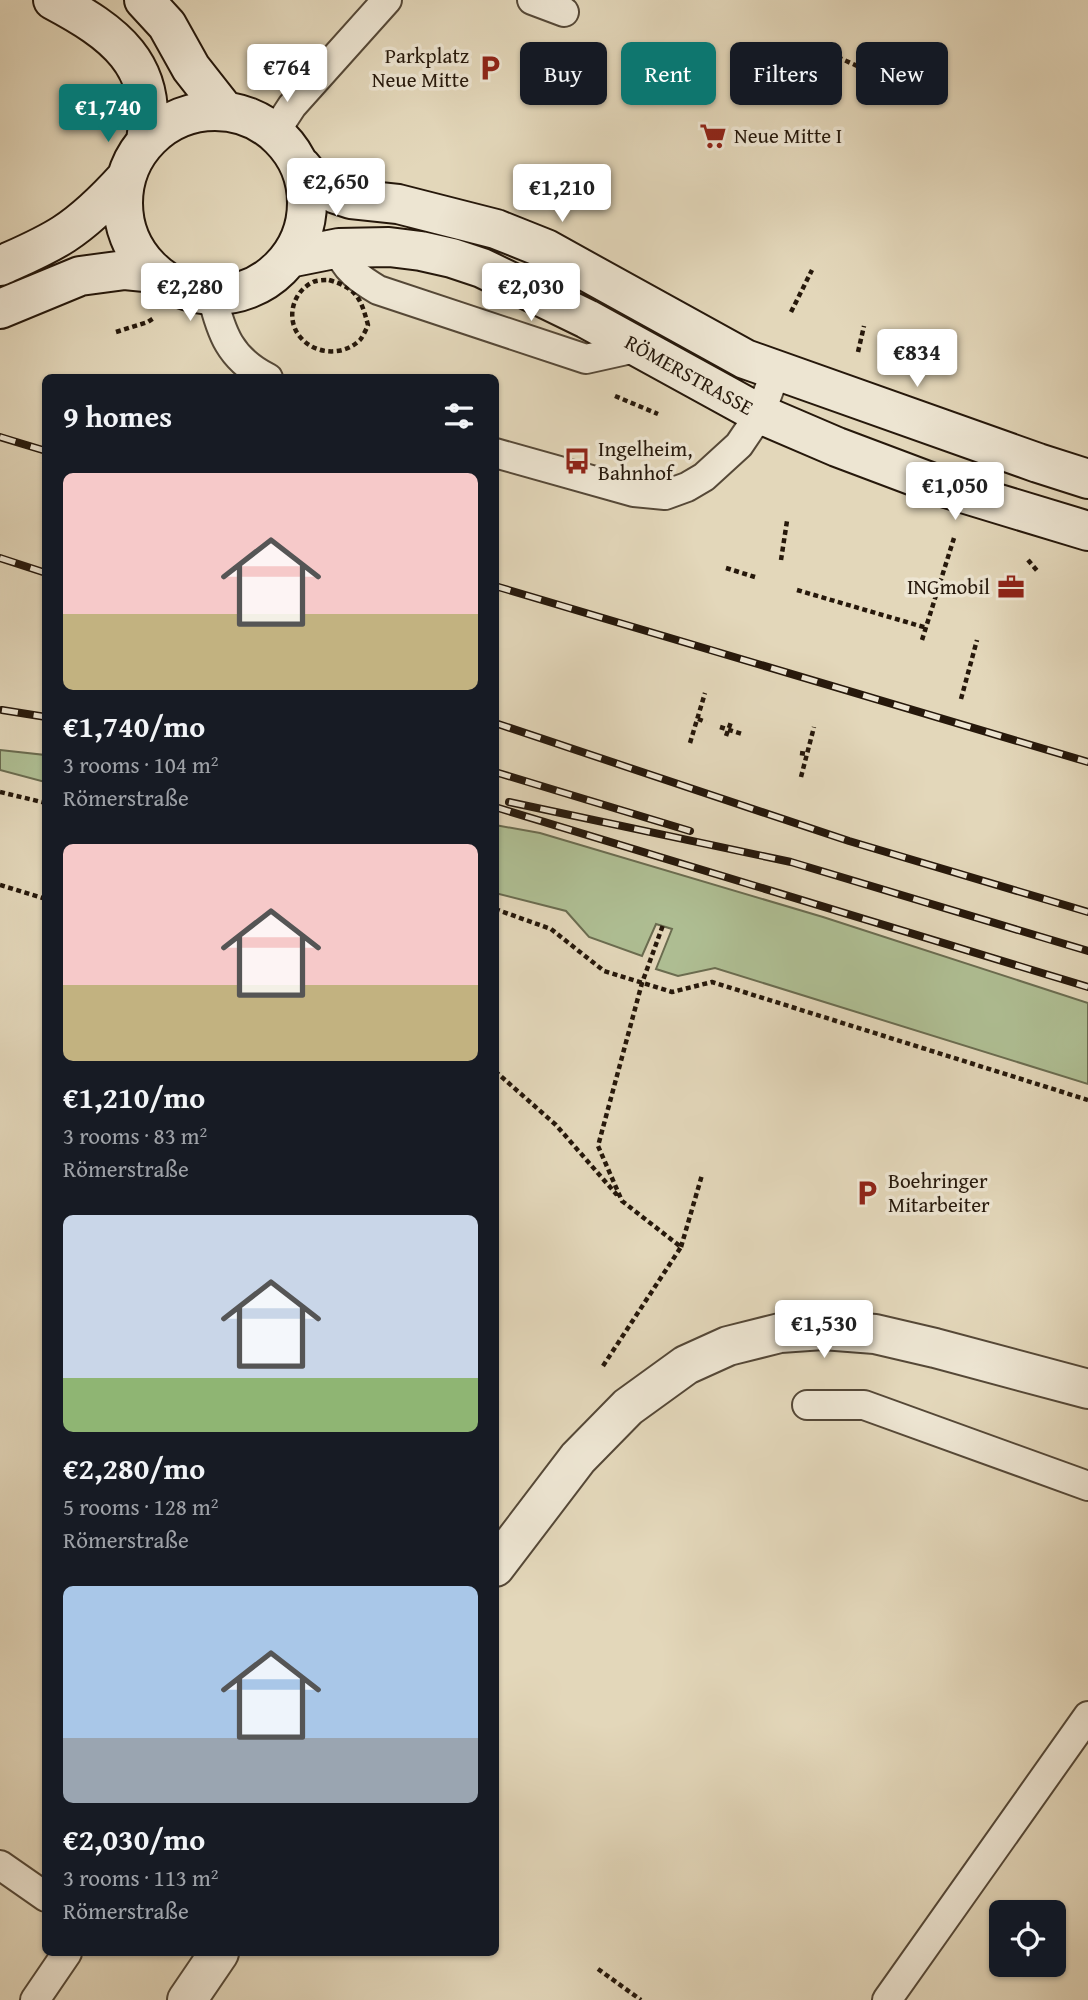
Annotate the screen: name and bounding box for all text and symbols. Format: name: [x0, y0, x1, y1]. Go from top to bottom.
place label: Parkplatz Neue Mitte: [372, 40, 469, 95]
chip: Buy: [520, 42, 607, 105]
chip: Rent: [621, 42, 716, 105]
chip: Filters: [730, 42, 842, 105]
chip: New: [856, 42, 948, 105]
pin: €764: [246, 44, 328, 104]
text: €764: [263, 50, 311, 83]
parking icon: Parkplatz Neue Mitte: [475, 53, 505, 83]
pin: €1,740: [51, 85, 165, 144]
text: €1,740: [75, 90, 141, 123]
place label: Neue Mitte I: [734, 120, 842, 151]
supermarket icon: Neue Mitte I: [698, 121, 728, 151]
pin: €2,650: [279, 158, 393, 218]
text: €2,650: [303, 164, 369, 197]
pin: €1,210: [505, 164, 619, 224]
text: €1,210: [529, 170, 595, 203]
pin: €2,280: [133, 264, 247, 323]
pin: €2,030: [474, 264, 588, 323]
text: €2,280: [157, 269, 223, 302]
text: €2,030: [498, 269, 564, 302]
street label: RÖMERSTRASSE: [619, 326, 760, 423]
pin: €834: [876, 330, 958, 389]
text: €834: [893, 335, 941, 368]
text: 9 homes: [63, 394, 172, 438]
icon: filters: [440, 397, 478, 435]
place label: Ingelheim, Bahnhof: [598, 433, 692, 488]
bus stop icon: Ingelheim, Bahnhof: [562, 446, 592, 476]
pin: €1,050: [898, 462, 1012, 522]
text: €1,050: [922, 468, 988, 501]
icon: home: [208, 519, 334, 645]
place label: INGmobil: [907, 571, 990, 602]
office icon: INGmobil: [996, 572, 1026, 602]
text: €1,740/mo: [63, 704, 205, 748]
text: 3 rooms · 104 m²: [63, 748, 218, 781]
text: Römerstraße: [63, 781, 189, 814]
icon: home: [208, 890, 334, 1016]
text: €1,210/mo: [63, 1075, 205, 1119]
text: 3 rooms · 83 m²: [63, 1119, 207, 1152]
text: Römerstraße: [63, 1152, 189, 1185]
place label: Boehringer Mitarbeiter: [888, 1165, 990, 1220]
parking icon: Boehringer Mitarbeiter: [852, 1178, 882, 1208]
icon: home: [208, 1261, 334, 1387]
pin: €1,530: [767, 1300, 881, 1360]
text: €1,530: [791, 1306, 857, 1339]
text: €2,280/mo: [63, 1446, 205, 1490]
text: 5 rooms · 128 m²: [63, 1490, 218, 1523]
text: Römerstraße: [63, 1523, 189, 1556]
icon: home: [208, 1632, 334, 1758]
text: €2,030/mo: [63, 1817, 205, 1861]
text: 3 rooms · 113 m²: [63, 1861, 218, 1894]
text: Römerstraße: [63, 1894, 189, 1927]
map controls: [989, 1900, 1066, 1977]
button: locate: [989, 1900, 1066, 1977]

